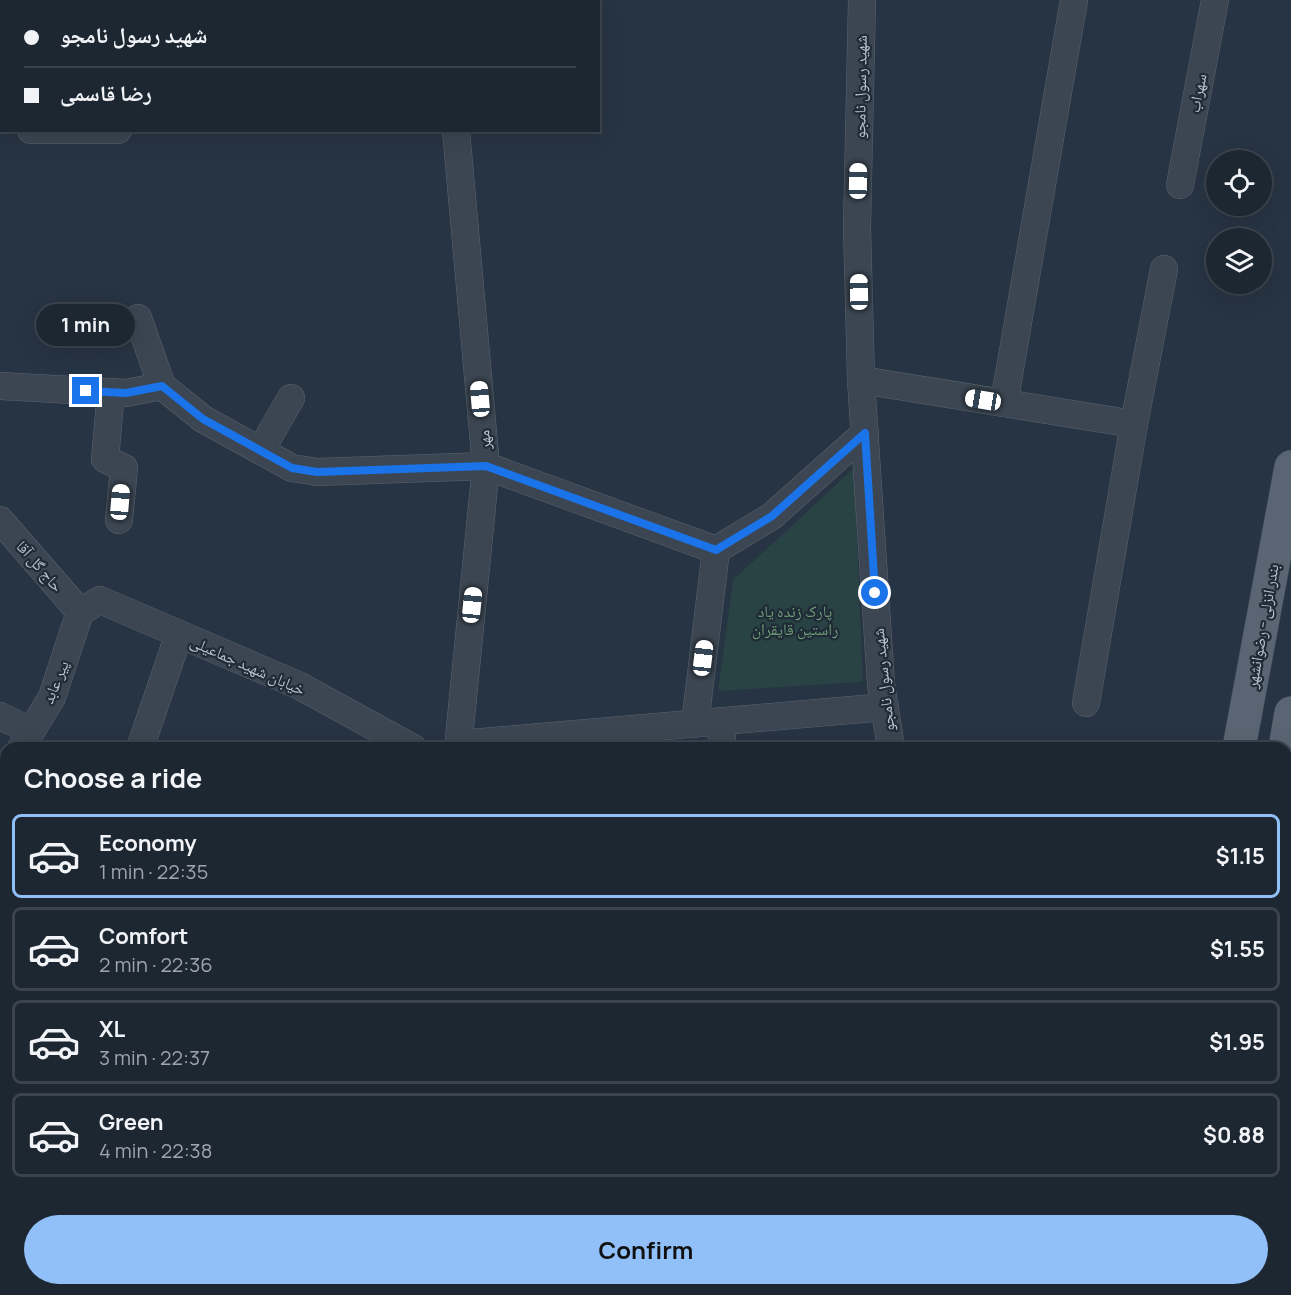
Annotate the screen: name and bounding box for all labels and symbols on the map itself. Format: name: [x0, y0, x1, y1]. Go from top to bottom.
street label: شهید رسول نامجو: [848, 35, 872, 139]
street label: سهراب: [1182, 72, 1212, 114]
car: [849, 163, 867, 199]
car: [850, 274, 868, 310]
callout: 1 min: [36, 304, 136, 346]
route end: [72, 377, 99, 404]
car: [469, 380, 491, 418]
car: [964, 388, 1002, 412]
street label: مهر: [472, 429, 496, 452]
car: [109, 483, 131, 521]
street label: حاج گل آقا: [12, 536, 68, 596]
street label: بندر انزلی - رضوانشهر: [1240, 562, 1284, 691]
route start: [861, 579, 888, 606]
car: [461, 586, 483, 624]
park label: پارک زنده یاد راستین قایقران: [752, 600, 838, 640]
street label: شهید رسول نامجو: [867, 627, 899, 733]
street label: خیابان شهید جماعیلی: [187, 630, 309, 700]
car: [692, 639, 714, 677]
street label: پیر عابد: [36, 657, 74, 707]

